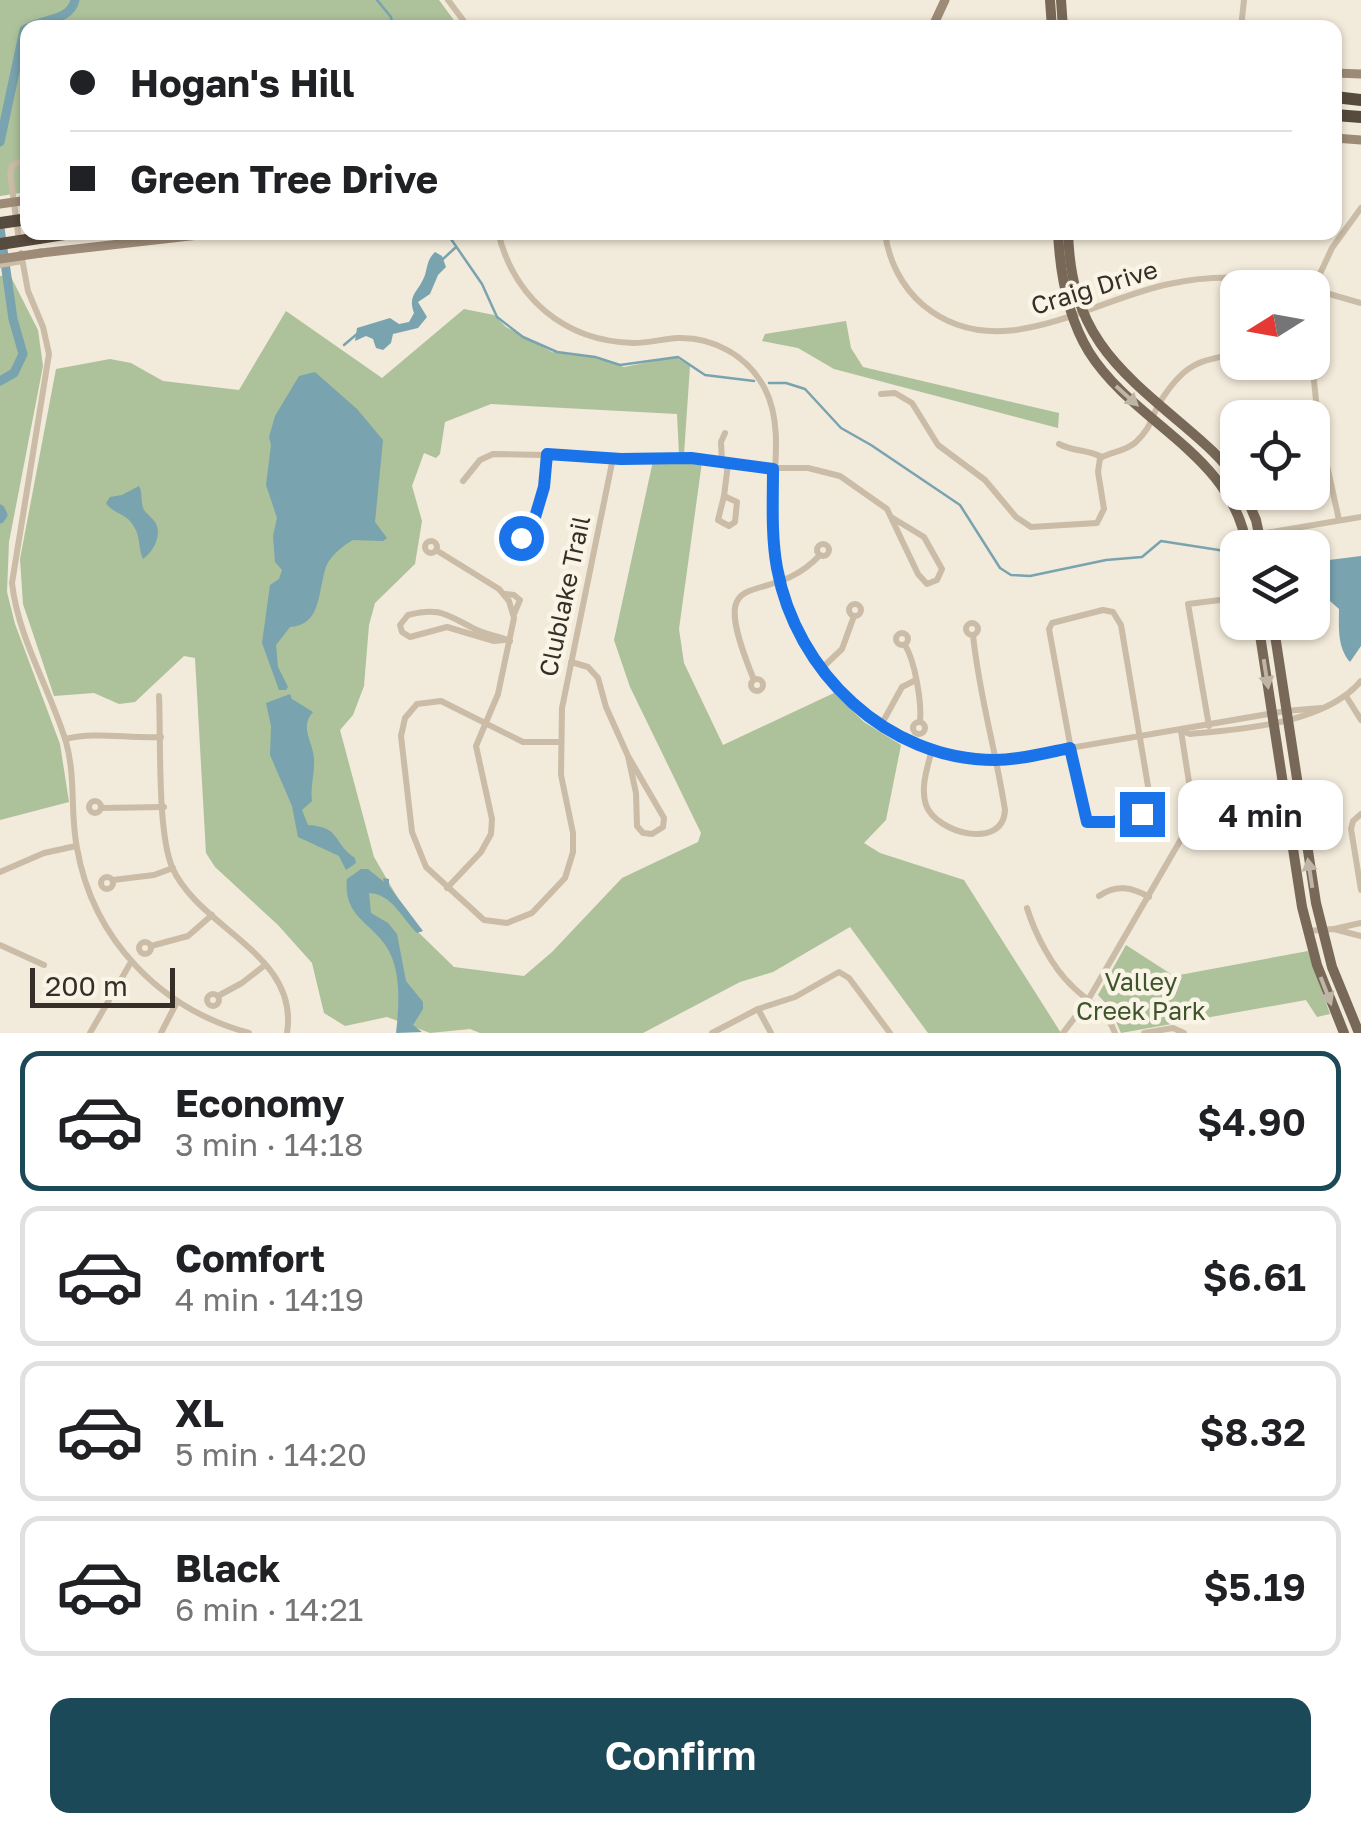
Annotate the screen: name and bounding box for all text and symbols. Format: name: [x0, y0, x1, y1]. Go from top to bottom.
text: Hogan's Hill: [130, 60, 354, 105]
text: Green Tree Drive: [130, 156, 438, 201]
street label: Craig Drive: [1027, 253, 1161, 321]
north arrow: [1220, 270, 1330, 380]
map controls: [1220, 270, 1330, 640]
one-way arrow: [1114, 384, 1139, 406]
button: locate: [1220, 400, 1330, 510]
street label: Clublake Trail: [532, 513, 596, 679]
route start: [499, 516, 544, 561]
button: layers: [1220, 530, 1330, 640]
one-way arrow: [1258, 658, 1274, 690]
callout: 4 min: [1177, 779, 1342, 849]
route end: [1120, 792, 1165, 837]
text: 4 min: [1218, 796, 1303, 834]
one-way arrow: [1302, 857, 1318, 889]
scale bar: [30, 963, 175, 1008]
park label: Valley Creek Park: [1076, 966, 1206, 1026]
text: 200 m: [45, 969, 128, 1002]
one-way arrow: [1319, 977, 1335, 1007]
icon: car: [55, 1076, 145, 1166]
text: Economy: [175, 1080, 344, 1125]
text: $4.90: [1197, 1099, 1306, 1144]
text: 3 min · 14:18: [175, 1125, 364, 1163]
icon: car: [55, 1231, 145, 1321]
text: Comfort: [175, 1235, 325, 1280]
text: $6.61: [1203, 1254, 1306, 1299]
text: 4 min · 14:19: [175, 1280, 364, 1318]
icon: car: [55, 1386, 145, 1476]
text: XL: [175, 1390, 224, 1435]
text: $8.32: [1200, 1409, 1306, 1454]
text: 5 min · 14:20: [175, 1435, 367, 1473]
icon: car: [55, 1541, 145, 1631]
text: Black: [175, 1545, 280, 1590]
text: $5.19: [1204, 1564, 1306, 1609]
text: 6 min · 14:21: [175, 1590, 363, 1628]
button: Confirm: [50, 1698, 1311, 1813]

